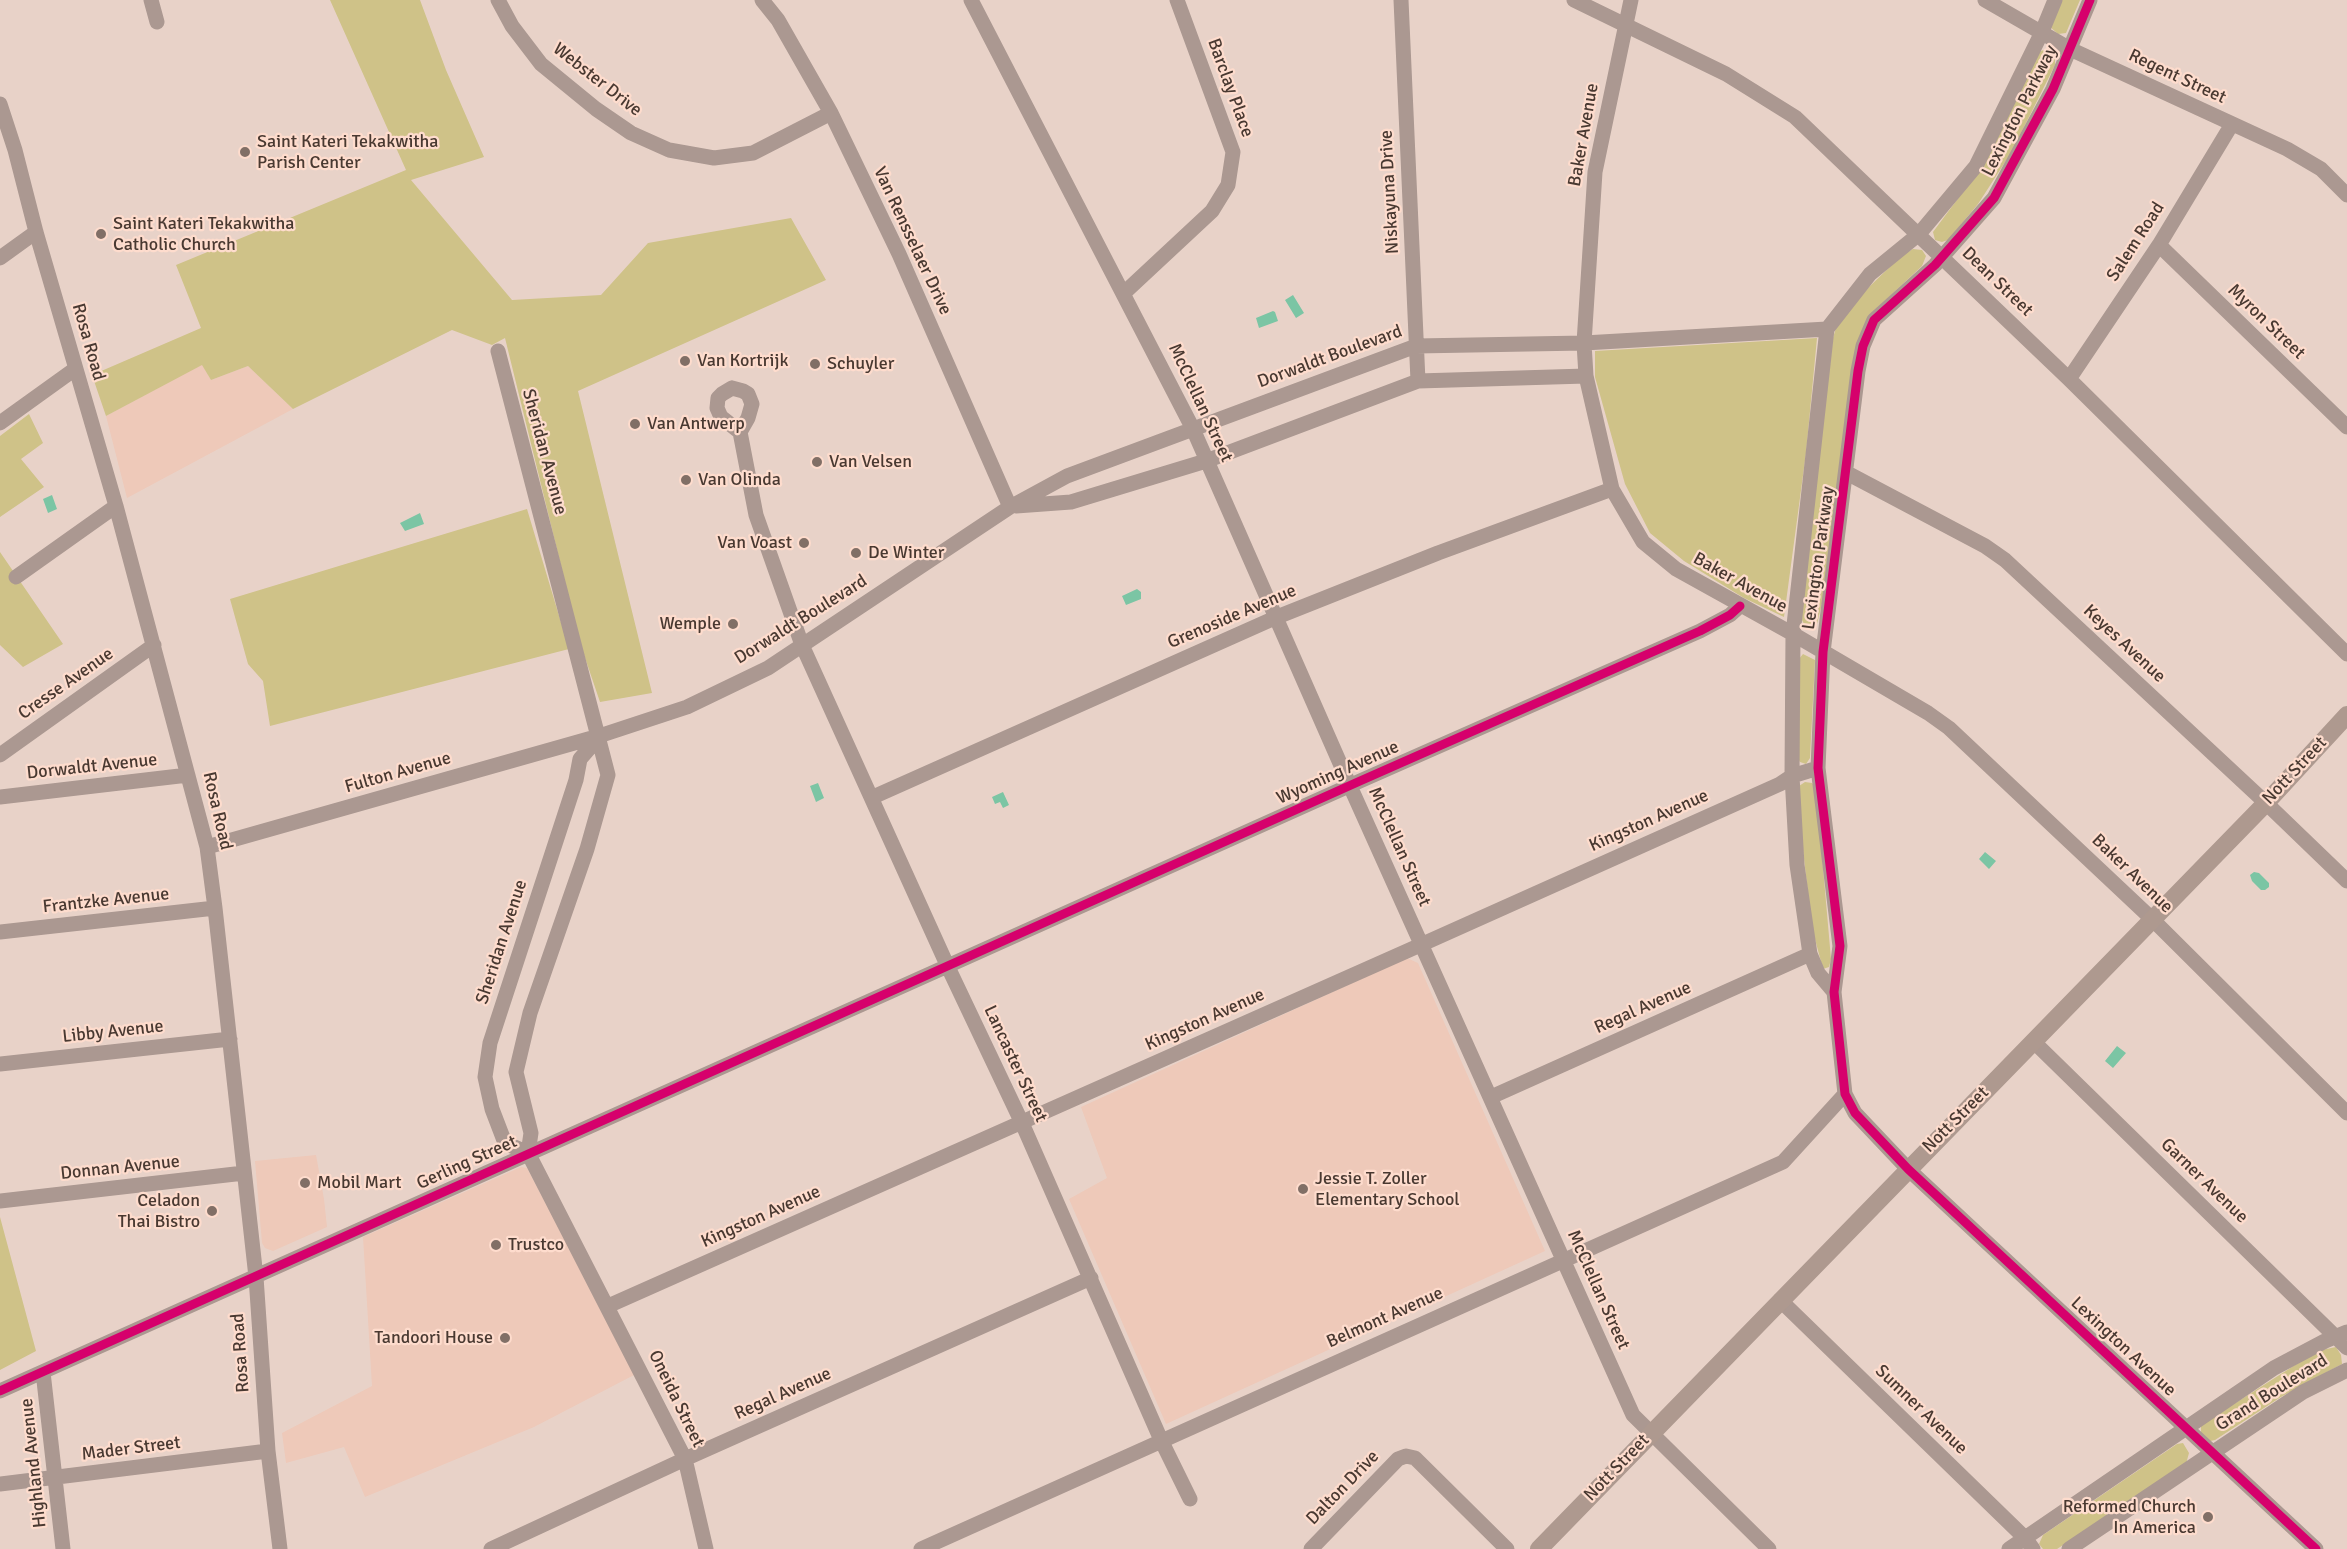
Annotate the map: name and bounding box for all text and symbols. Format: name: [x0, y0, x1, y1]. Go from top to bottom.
street label: Barclay Place: [1202, 36, 1258, 140]
street label: Webster Drive: [548, 39, 646, 121]
street label: Lexington Parkway: [1978, 42, 2062, 180]
street label: Regent Street: [2125, 45, 2229, 109]
street label: Baker Avenue: [1564, 82, 1604, 188]
street label: Niskayuna Drive: [1376, 129, 1404, 255]
place label: Saint Kateri Tekakwitha Parish Center: [257, 131, 438, 174]
marker: Saint Kateri Tekakwitha Parish Center: [238, 145, 252, 159]
street label: Van Rensselaer Drive: [868, 164, 956, 318]
street label: Salem Road: [2102, 198, 2170, 286]
place label: Saint Kateri Tekakwitha Catholic Church: [113, 213, 294, 256]
marker: Saint Kateri Tekakwitha Catholic Church: [94, 227, 108, 241]
street label: Dean Street: [1957, 243, 2037, 321]
street label: Myron Street: [2223, 280, 2309, 364]
street label: Rosa Road: [67, 301, 109, 383]
street label: Dorwaldt Boulevard: [1255, 321, 1405, 393]
street label: McClellan Street: [1163, 340, 1237, 466]
place label: Van Kortrijk: [697, 350, 788, 372]
place label: Schuyler: [827, 353, 894, 375]
marker: Van Kortrijk: [678, 354, 692, 368]
marker: Schuyler: [808, 357, 822, 371]
street label: Sheridan Avenue: [517, 387, 571, 517]
place label: Van Antwerp: [647, 413, 745, 435]
marker: Van Antwerp: [628, 417, 642, 431]
place label: Van Velsen: [829, 451, 912, 473]
marker: Van Velsen: [810, 455, 824, 469]
place label: Van Olinda: [698, 469, 781, 491]
marker: Van Olinda: [679, 473, 693, 487]
street label: Lexington Parkway: [1798, 485, 1840, 631]
place label: Van Voast: [717, 532, 792, 554]
marker: Van Voast: [797, 536, 811, 550]
place label: De Winter: [868, 542, 944, 564]
marker: De Winter: [849, 546, 863, 560]
street label: Baker Avenue: [1689, 548, 1791, 618]
street label: Dorwaldt Boulevard: [731, 571, 871, 669]
street label: Grenoside Avenue: [1164, 580, 1300, 654]
street label: Keyes Avenue: [2078, 600, 2170, 688]
place label: Wemple: [659, 613, 721, 635]
marker: Wemple: [726, 617, 740, 631]
street label: Cresse Avenue: [14, 643, 118, 725]
street label: Nott Street: [2258, 733, 2332, 809]
street label: Wyoming Avenue: [1273, 736, 1403, 810]
street label: Fulton Avenue: [342, 748, 454, 798]
street label: Dorwaldt Avenue: [26, 749, 158, 785]
street label: Rosa Road: [198, 770, 236, 852]
street label: McClellan Street: [1363, 784, 1435, 910]
street label: Kingston Avenue: [1586, 785, 1712, 857]
street label: Baker Avenue: [2087, 830, 2177, 918]
street label: Sheridan Avenue: [472, 877, 532, 1007]
street label: Frantzke Avenue: [42, 884, 170, 918]
street label: Regal Avenue: [1591, 977, 1695, 1039]
street label: Kingston Avenue: [1142, 984, 1268, 1056]
street label: Lancaster Street: [979, 1002, 1051, 1126]
street label: Libby Avenue: [61, 1016, 165, 1048]
street label: Nott Street: [1918, 1082, 1994, 1158]
street label: Gerling Street: [414, 1131, 520, 1195]
street label: Garner Avenue: [2156, 1134, 2252, 1228]
street label: Donnan Avenue: [59, 1151, 181, 1185]
place label: Jessie T. Zoller Elementary School: [1315, 1168, 1460, 1210]
place label: Mobil Mart: [317, 1172, 401, 1194]
marker: Mobil Mart: [298, 1176, 312, 1190]
street label: Kingston Avenue: [698, 1181, 824, 1253]
marker: Jessie T. Zoller Elementary School: [1296, 1182, 1310, 1196]
place label: Celadon Thai Bistro: [118, 1190, 200, 1232]
marker: Celadon Thai Bistro: [205, 1204, 219, 1218]
street label: McClellan Street: [1562, 1227, 1634, 1353]
place label: Trustco: [508, 1234, 564, 1256]
marker: Trustco: [489, 1238, 503, 1252]
street label: Belmont Avenue: [1323, 1283, 1447, 1353]
street label: Lexington Avenue: [2066, 1293, 2180, 1401]
street label: Rosa Road: [227, 1313, 255, 1393]
place label: Tandoori House: [374, 1327, 493, 1349]
marker: Tandoori House: [498, 1331, 512, 1345]
street label: Oneida Street: [643, 1347, 709, 1451]
street label: Grand Boulevard: [2212, 1350, 2332, 1436]
street label: Sumner Avenue: [1870, 1361, 1972, 1459]
street label: Regal Avenue: [731, 1363, 835, 1425]
street label: Highland Avenue: [16, 1397, 52, 1529]
street label: Nott Street: [1580, 1430, 1654, 1506]
street label: Mader Street: [80, 1432, 182, 1466]
street label: Dalton Drive: [1302, 1446, 1384, 1530]
place label: Reformed Church In America: [2063, 1496, 2196, 1538]
marker: Reformed Church In America: [2201, 1510, 2215, 1524]

